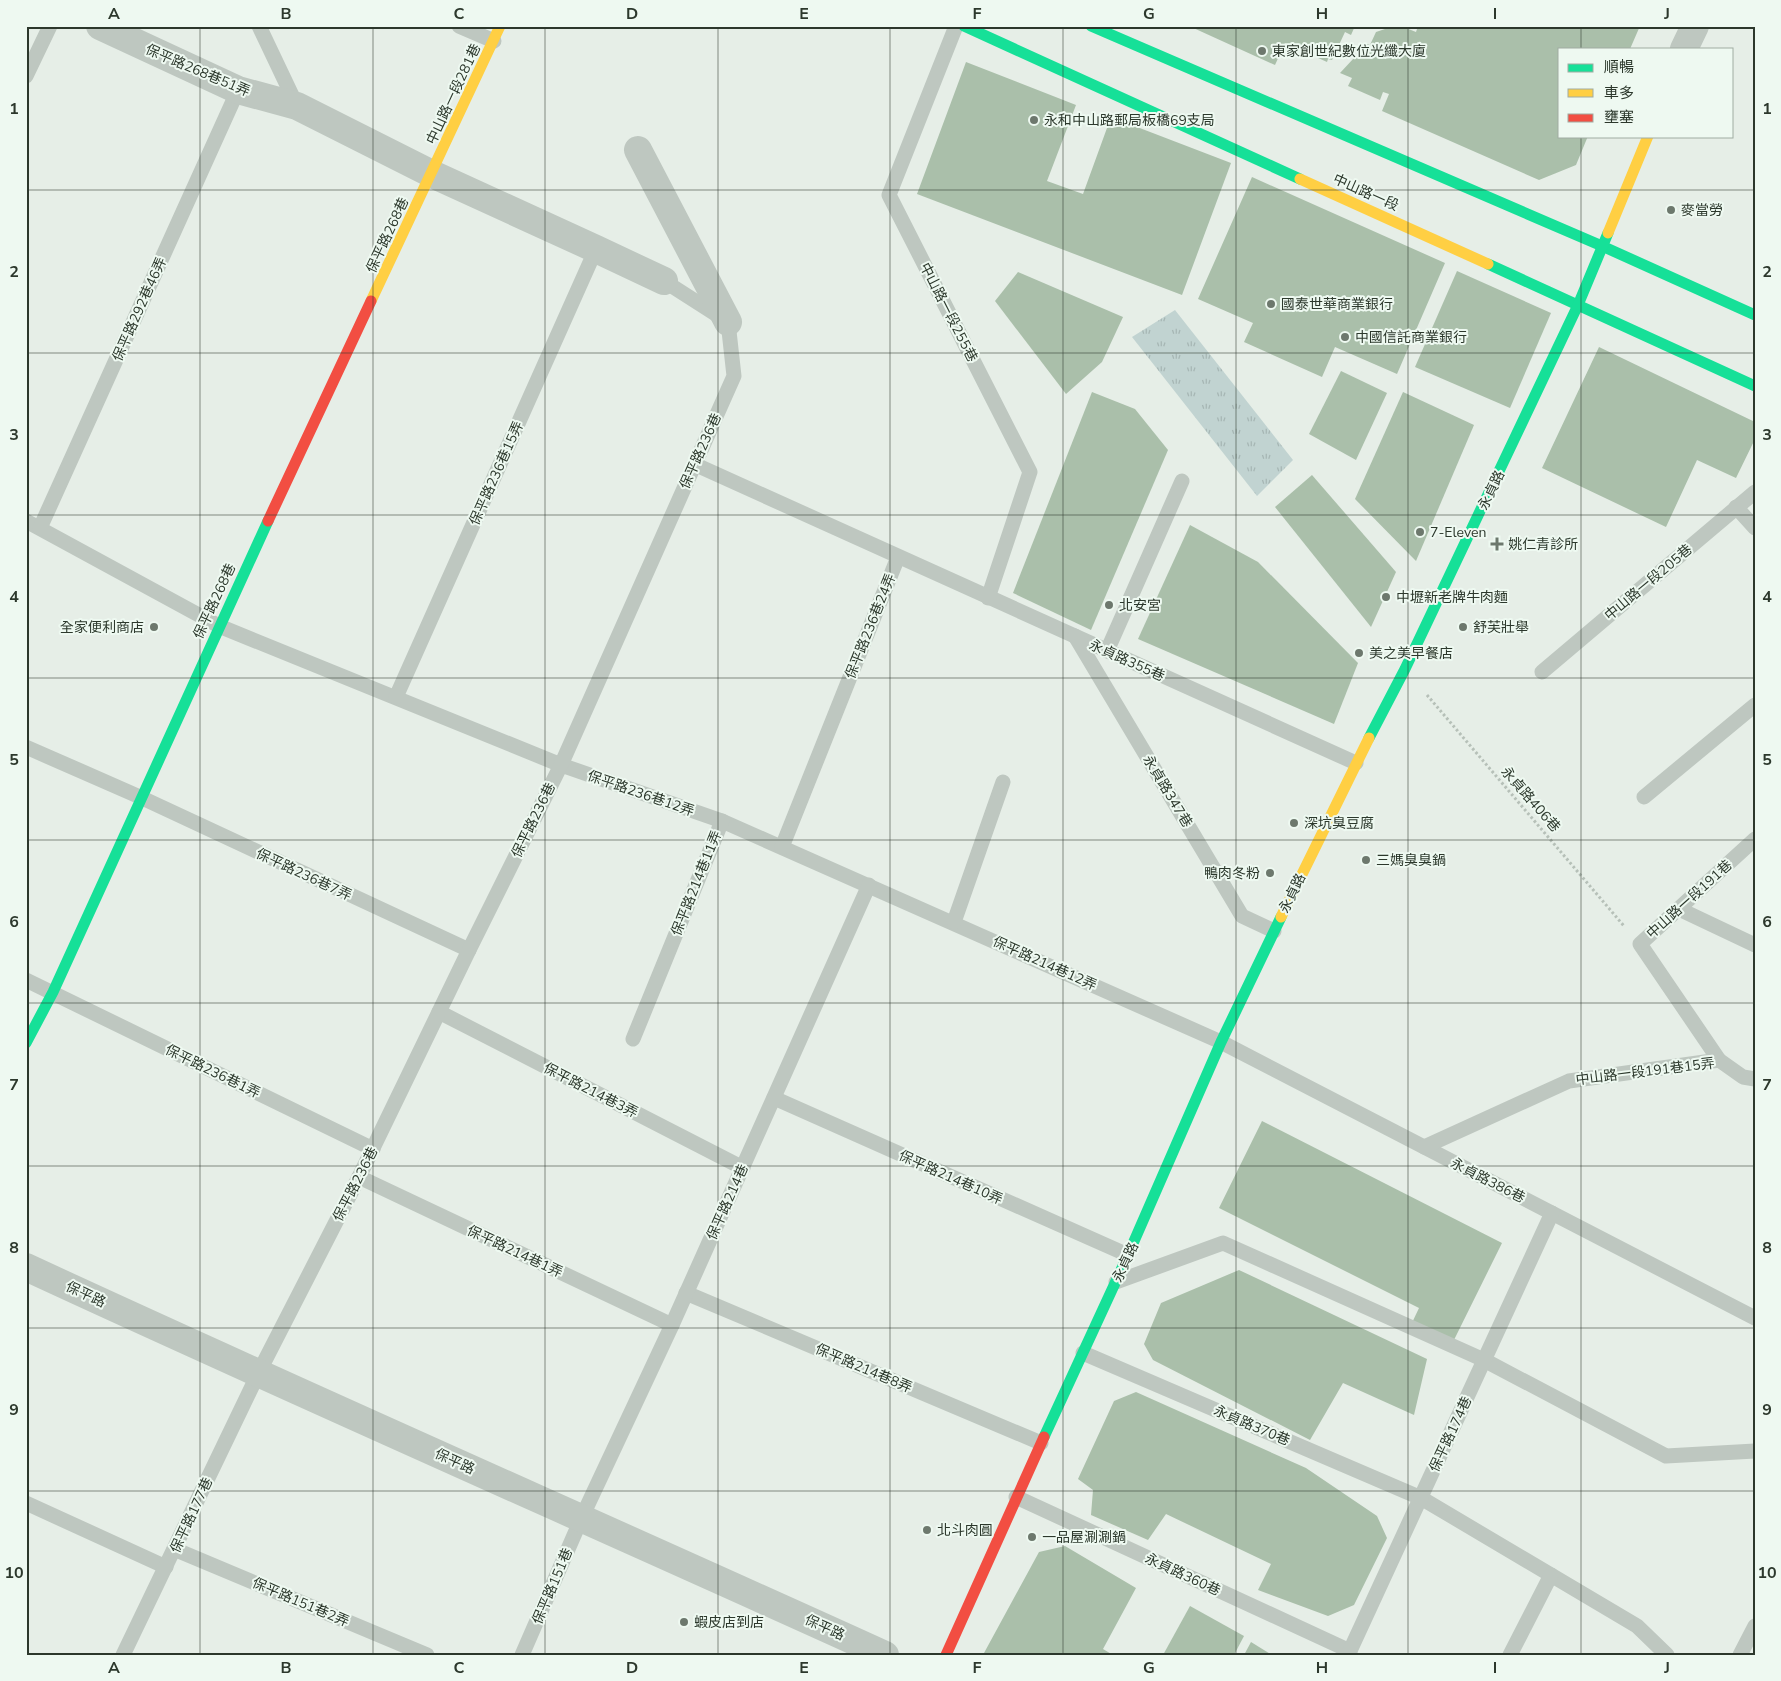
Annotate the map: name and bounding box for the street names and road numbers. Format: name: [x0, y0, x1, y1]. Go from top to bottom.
street label: 保平路268巷51弄: [143, 40, 253, 101]
street label: 中山路一段281巷: [422, 41, 485, 148]
street label: 中山路一段: [1330, 170, 1402, 215]
street label: 保平路268巷: [362, 194, 413, 276]
street label: 保平路292巷46弄: [108, 254, 171, 364]
street label: 中山路一段255巷: [915, 259, 982, 365]
street label: 保平路236巷: [675, 410, 726, 492]
street label: 保平路236巷15弄: [465, 418, 528, 528]
street label: 永貞路: [1474, 467, 1509, 513]
street label: 中山路一段205巷: [1600, 540, 1696, 625]
street label: 保平路268巷: [189, 560, 240, 642]
street label: 保平路236巷24弄: [841, 571, 900, 682]
street label: 永貞路355巷: [1086, 635, 1168, 686]
street label: 永貞路347巷: [1139, 752, 1197, 831]
street label: 永貞路406巷: [1497, 762, 1564, 836]
street label: 保平路236巷12弄: [585, 766, 697, 821]
street label: 保平路236巷: [507, 780, 560, 861]
street label: 保平路214巷11弄: [667, 828, 726, 939]
street label: 保平路236巷7弄: [253, 844, 355, 905]
street label: 中山路一段191巷: [1642, 856, 1736, 943]
street label: 永貞路: [1275, 870, 1310, 916]
street label: 保平路214巷12弄: [990, 932, 1100, 995]
street label: 保平路236巷1弄: [162, 1040, 264, 1103]
street label: 中山路一段191巷15弄: [1574, 1054, 1716, 1089]
street label: 保平路214巷3弄: [540, 1058, 641, 1122]
street label: 保平路236巷: [329, 1144, 382, 1225]
street label: 保平路214巷10弄: [896, 1146, 1006, 1209]
street label: 永貞路386巷: [1447, 1154, 1528, 1207]
street label: 保平路214巷: [702, 1161, 753, 1243]
street label: 保平路214巷1弄: [464, 1221, 566, 1282]
street label: 永貞路: [1108, 1239, 1143, 1285]
street label: 保平路: [63, 1277, 109, 1312]
street label: 保平路214巷8弄: [812, 1339, 915, 1397]
street label: 保平路174巷: [1425, 1393, 1476, 1475]
street label: 永貞路370巷: [1211, 1401, 1293, 1450]
street label: 保平路: [432, 1444, 478, 1479]
street label: 保平路177巷: [166, 1474, 217, 1556]
street label: 保平路151巷: [528, 1545, 577, 1627]
street label: 永貞路360巷: [1142, 1549, 1224, 1600]
street label: 保平路151巷2弄: [249, 1573, 352, 1631]
street label: 保平路: [802, 1610, 848, 1645]

